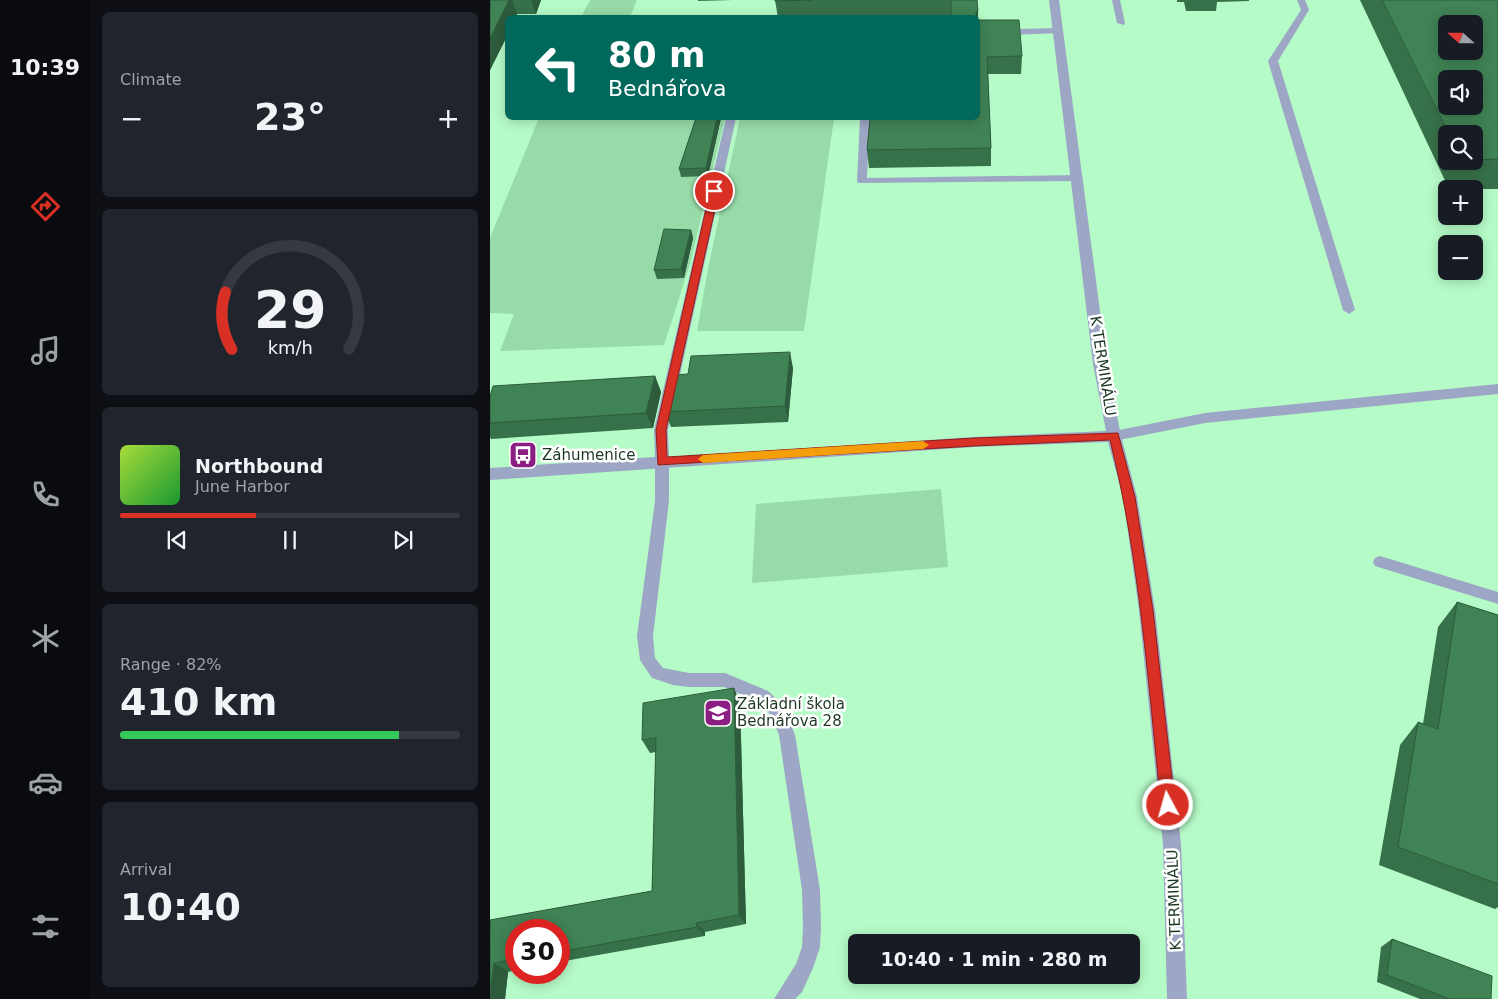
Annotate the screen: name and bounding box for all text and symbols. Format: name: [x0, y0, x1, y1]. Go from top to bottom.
north arrow: [1438, 15, 1482, 60]
map controls: [1438, 15, 1483, 280]
icon: left: [525, 35, 590, 100]
text: 80 m: [608, 35, 705, 75]
text: 10:39: [10, 55, 80, 80]
text: Climate: [120, 70, 182, 89]
button: sound: [1438, 70, 1483, 115]
text: Bednářova: [608, 76, 727, 101]
text: 23°: [254, 95, 326, 139]
text: −: [120, 102, 143, 135]
text: +: [437, 102, 460, 135]
button: search: [1438, 125, 1483, 170]
pin: [693, 170, 735, 212]
icon: arrive: [700, 177, 728, 205]
button: +: [1438, 180, 1483, 225]
icon: directions: [28, 189, 63, 224]
button: −: [1438, 235, 1483, 280]
text: 29: [254, 280, 326, 340]
street label: K TERMINÁLU: [1086, 315, 1121, 417]
icon: music: [28, 333, 63, 368]
text: km/h: [267, 337, 313, 358]
bus stop icon: Záhumenice: [508, 440, 538, 470]
place label: Záhumenice: [542, 446, 635, 464]
text: Northbound: [195, 455, 323, 477]
icon: phone: [28, 477, 63, 512]
text: June Harbor: [195, 477, 290, 496]
icon: previous: [163, 526, 191, 554]
icon: pause: [276, 526, 304, 554]
icon: next: [389, 526, 417, 554]
icon: climate: [28, 621, 63, 656]
text: Range · 82%: [120, 655, 222, 674]
text: 410 km: [120, 680, 277, 724]
place label: Základní škola Bednářova 28: [737, 695, 845, 730]
school or university icon: Základní škola Bednářova 28: [703, 698, 733, 728]
icon: car: [28, 765, 63, 800]
position arrow: [1141, 778, 1193, 830]
street label: K TERMINÁLU: [1162, 849, 1185, 951]
text: Arrival: [120, 860, 172, 879]
text: 10:40: [120, 885, 241, 929]
icon: filters: [28, 909, 63, 944]
speed limit sign: 30: [505, 919, 570, 984]
text: 10:40 · 1 min · 280 m: [880, 948, 1108, 970]

